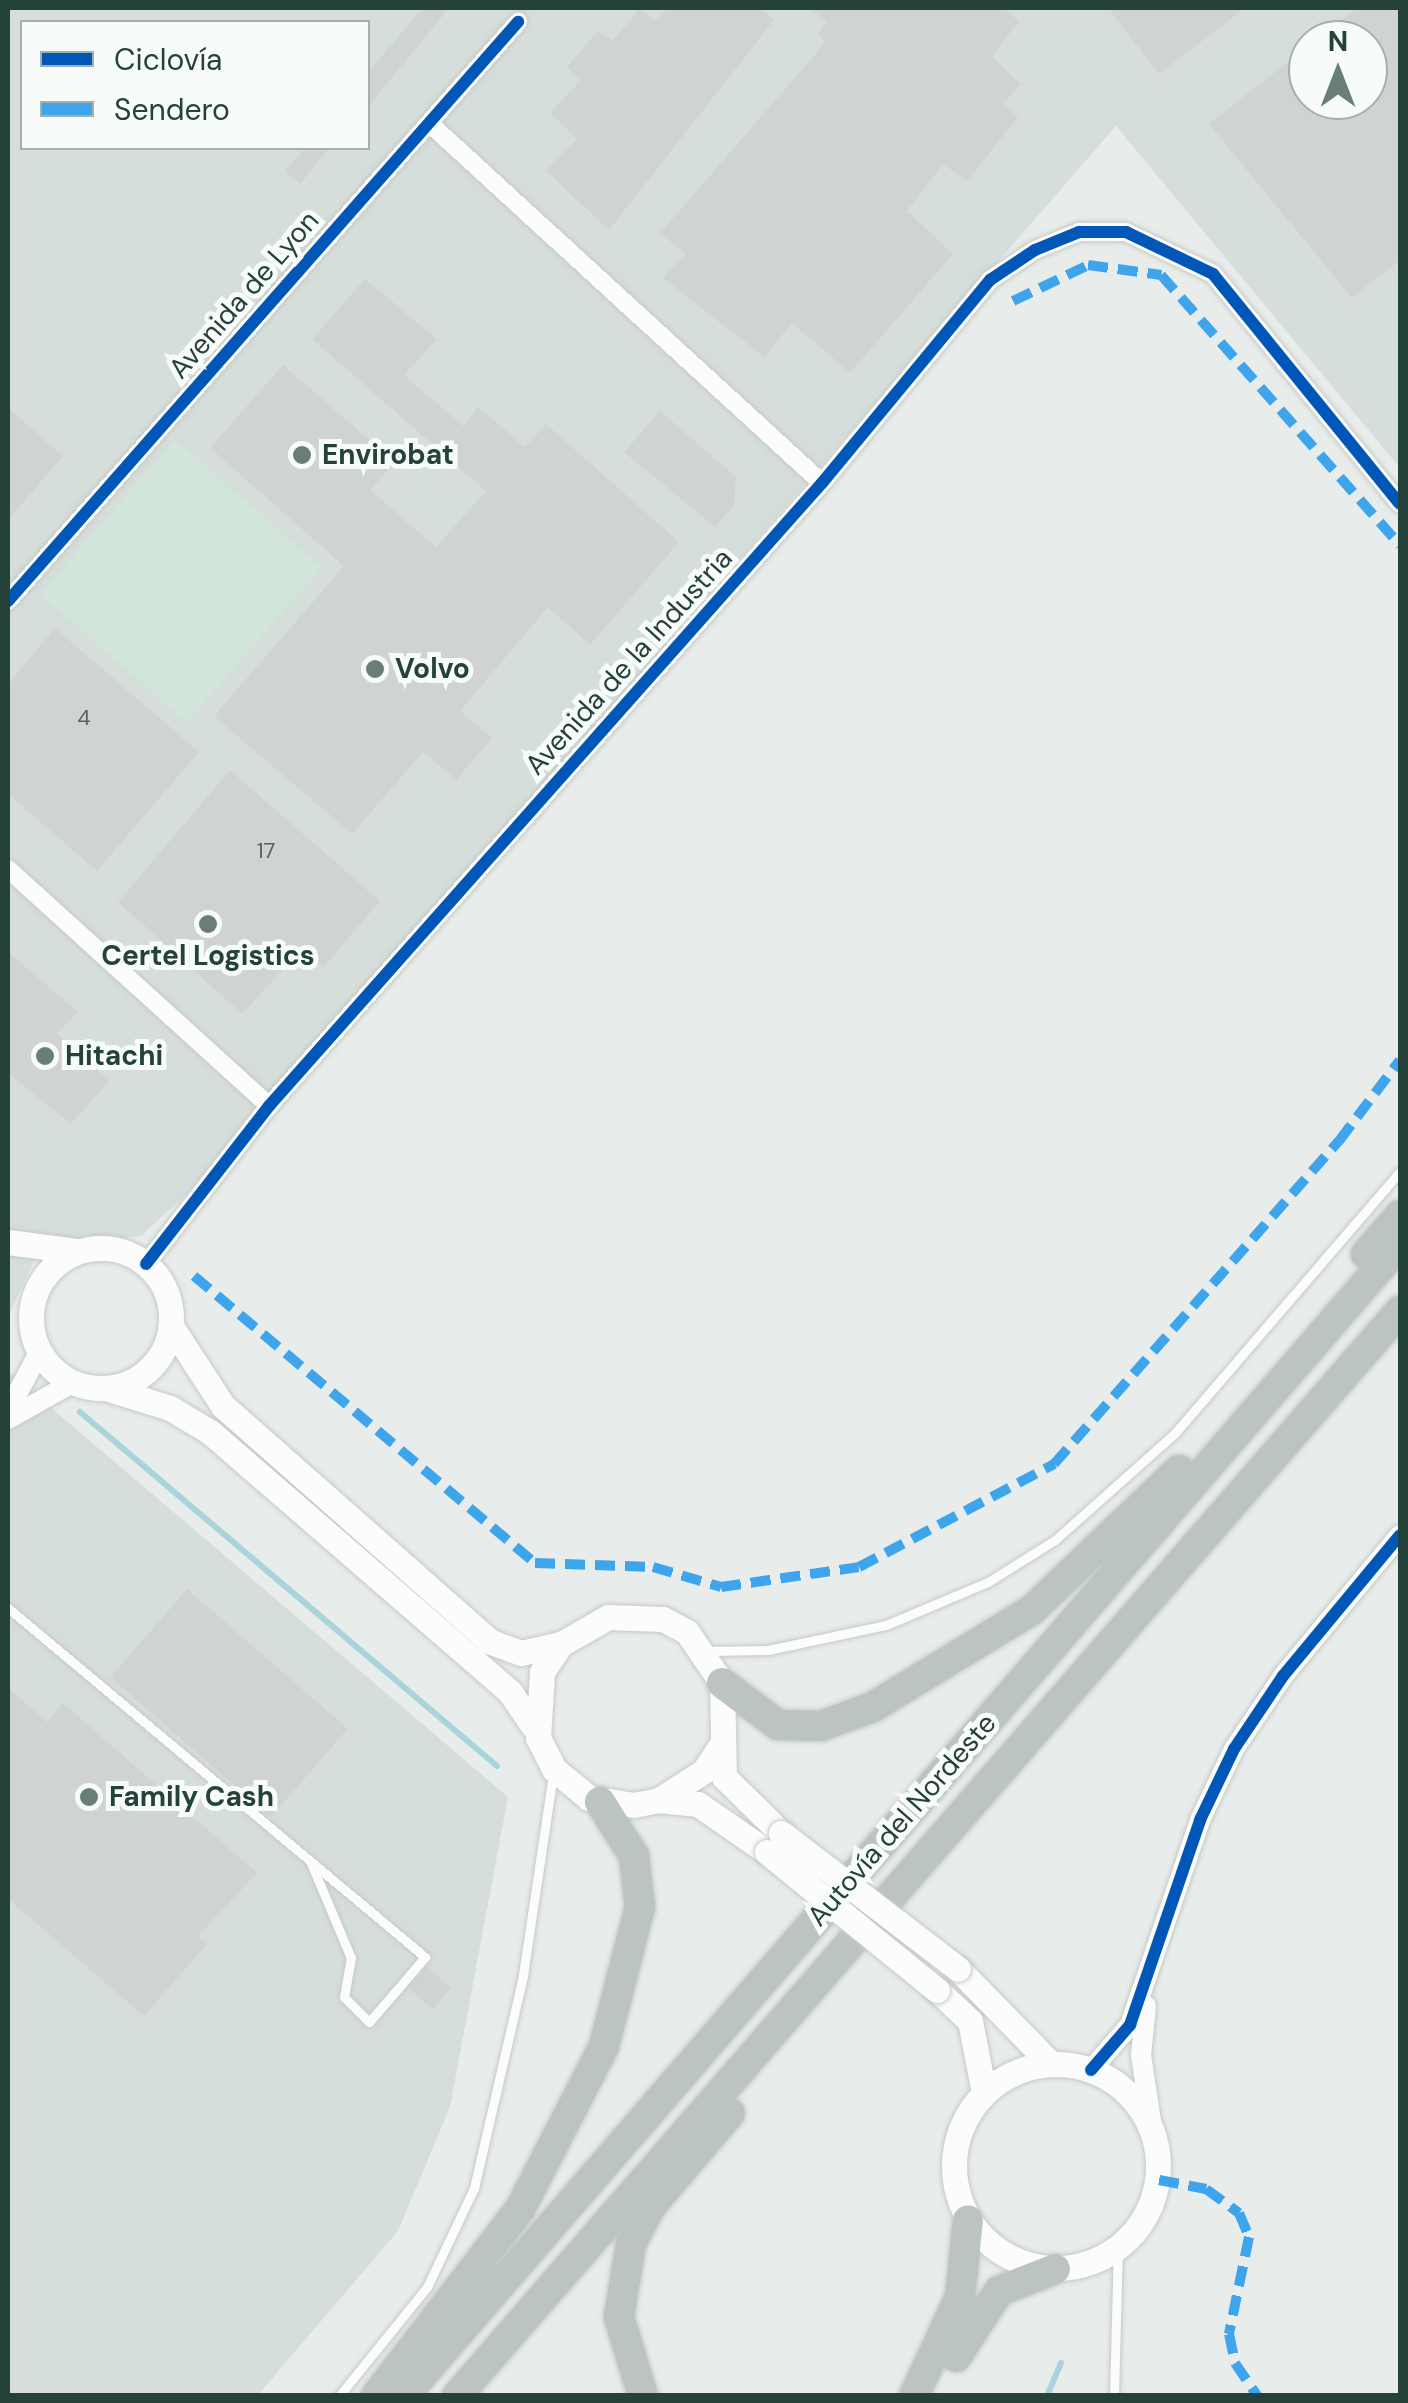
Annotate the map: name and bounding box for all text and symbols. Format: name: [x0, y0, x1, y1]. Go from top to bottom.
legend: [20, 20, 370, 150]
north arrow: [1288, 20, 1388, 120]
text: N: [1328, 23, 1348, 60]
text: Ciclovía: [114, 40, 222, 79]
text: Sendero: [114, 90, 230, 129]
street label: Avenida de Lyon: [162, 204, 326, 386]
place label: Envirobat: [322, 438, 454, 472]
marker: Envirobat: [291, 444, 313, 466]
street label: Avenida de la Industria: [519, 542, 739, 782]
place label: Volvo: [395, 652, 470, 686]
marker: Volvo: [364, 658, 386, 680]
house number: 4: [77, 705, 91, 731]
house number: 17: [257, 838, 275, 864]
marker: Certel Logistics: [197, 913, 219, 935]
place label: Certel Logistics: [101, 939, 315, 973]
place label: Hitachi: [65, 1039, 163, 1073]
marker: Hitachi: [34, 1045, 56, 1067]
street label: Autovía del Nordeste: [800, 1707, 1004, 1933]
place label: Family Cash: [109, 1780, 274, 1814]
marker: Family Cash: [78, 1786, 100, 1808]

